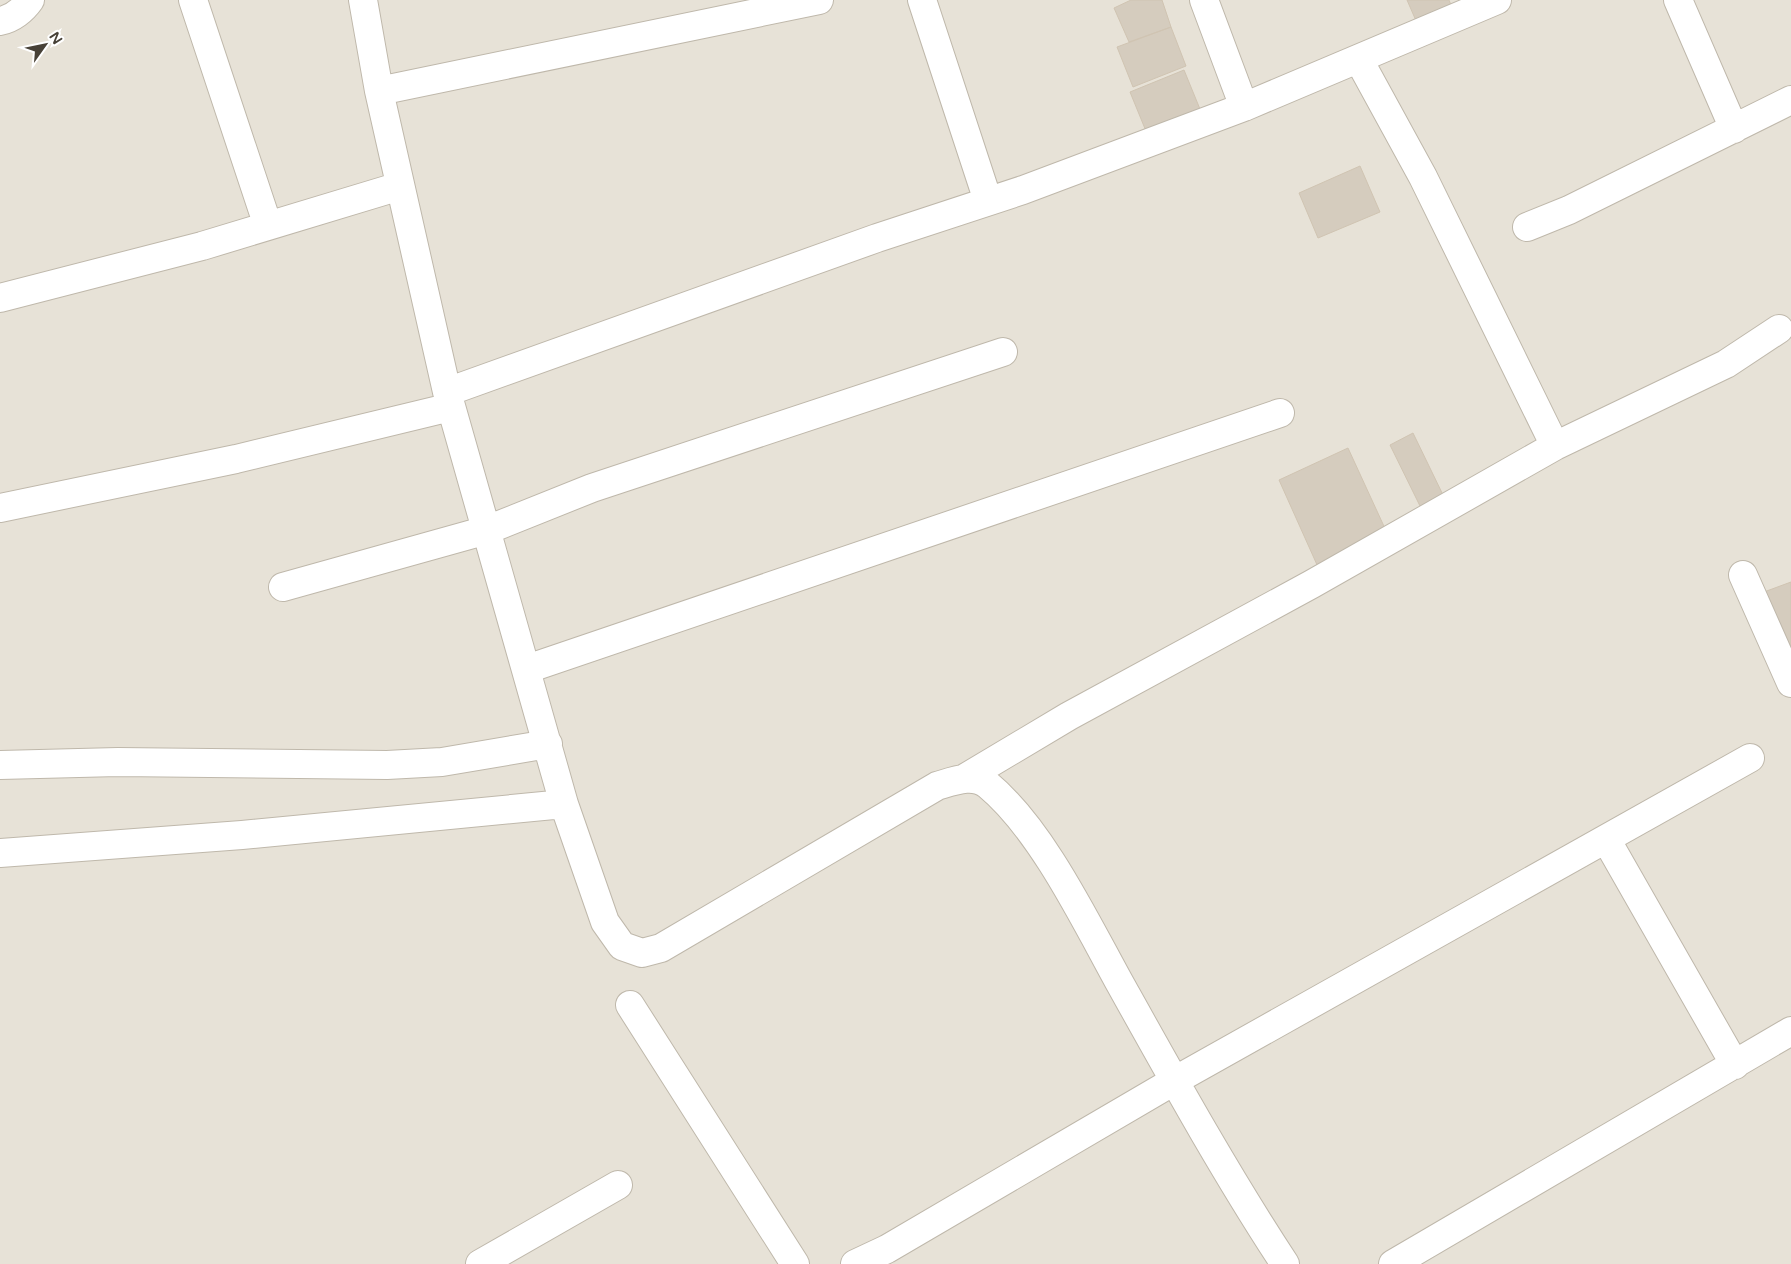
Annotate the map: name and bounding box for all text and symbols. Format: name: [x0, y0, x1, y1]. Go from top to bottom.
north arrow: [20, 20, 70, 70]
text: N: [45, 29, 66, 48]

